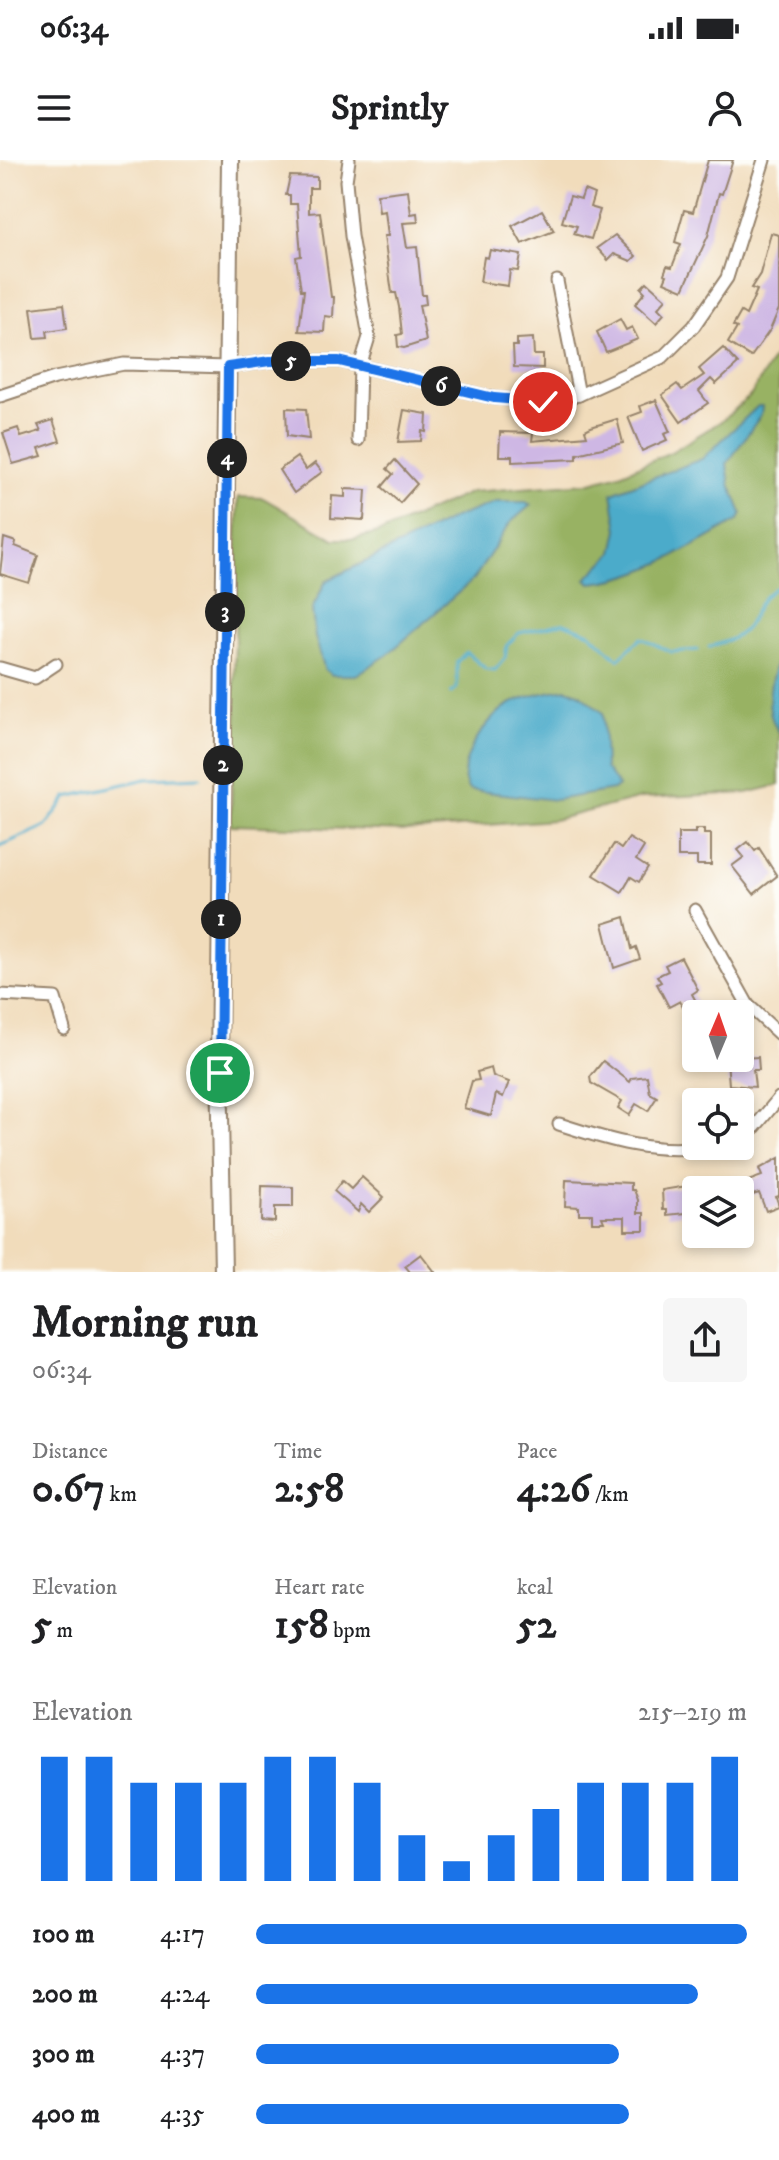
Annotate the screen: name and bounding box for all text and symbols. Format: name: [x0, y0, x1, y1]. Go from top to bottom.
text: 06:34: [40, 10, 108, 47]
icon: menu: [32, 86, 76, 130]
text: Sprintly: [331, 86, 448, 131]
icon: person: [703, 86, 747, 130]
pin: 5: [271, 341, 311, 381]
text: 5: [286, 347, 296, 374]
pin: 6: [421, 366, 461, 406]
pin: [509, 368, 577, 436]
text: 6: [435, 372, 447, 399]
icon: check: [521, 380, 565, 424]
pin: 4: [207, 438, 247, 478]
text: 4: [221, 444, 233, 471]
pin: 3: [205, 592, 245, 632]
text: 3: [221, 598, 229, 625]
pin: 2: [203, 745, 243, 785]
text: 2: [218, 751, 228, 778]
pin: 1: [201, 899, 241, 939]
text: 1: [217, 905, 225, 932]
north arrow: [682, 1000, 754, 1072]
map controls: [682, 1000, 754, 1248]
pin: [186, 1039, 254, 1107]
icon: arrive: [198, 1051, 242, 1095]
button: locate: [682, 1088, 754, 1160]
button: layers: [682, 1176, 754, 1248]
text: Morning run: [32, 1296, 258, 1351]
button: share: [663, 1298, 747, 1382]
text: 06:34: [32, 1354, 91, 1387]
text: Distance: [32, 1438, 108, 1465]
text: Time: [274, 1438, 322, 1465]
text: Pace: [517, 1438, 557, 1465]
text: 0.67: [32, 1465, 105, 1515]
text: 2:58: [274, 1465, 344, 1515]
text: 4:26: [517, 1465, 591, 1515]
text: km: [105, 1481, 137, 1508]
text: /km: [591, 1481, 629, 1508]
text: Elevation: [32, 1574, 117, 1601]
text: Heart rate: [274, 1574, 365, 1601]
text: kcal: [517, 1574, 553, 1601]
text: 5: [32, 1601, 52, 1651]
text: 158: [274, 1601, 329, 1651]
text: 52: [517, 1601, 556, 1651]
text: m: [52, 1617, 73, 1644]
text: bpm: [329, 1617, 371, 1644]
text: Elevation: [32, 1696, 133, 1729]
text: 215–219 m: [638, 1696, 747, 1729]
text: 100 m: [32, 1918, 95, 1951]
text: 4:17: [160, 1918, 205, 1951]
text: 200 m: [32, 1978, 98, 2011]
text: 4:24: [160, 1978, 210, 2011]
text: 300 m: [32, 2038, 95, 2071]
text: 4:37: [160, 2038, 205, 2071]
text: 400 m: [32, 2098, 100, 2131]
text: 4:35: [160, 2098, 204, 2131]

